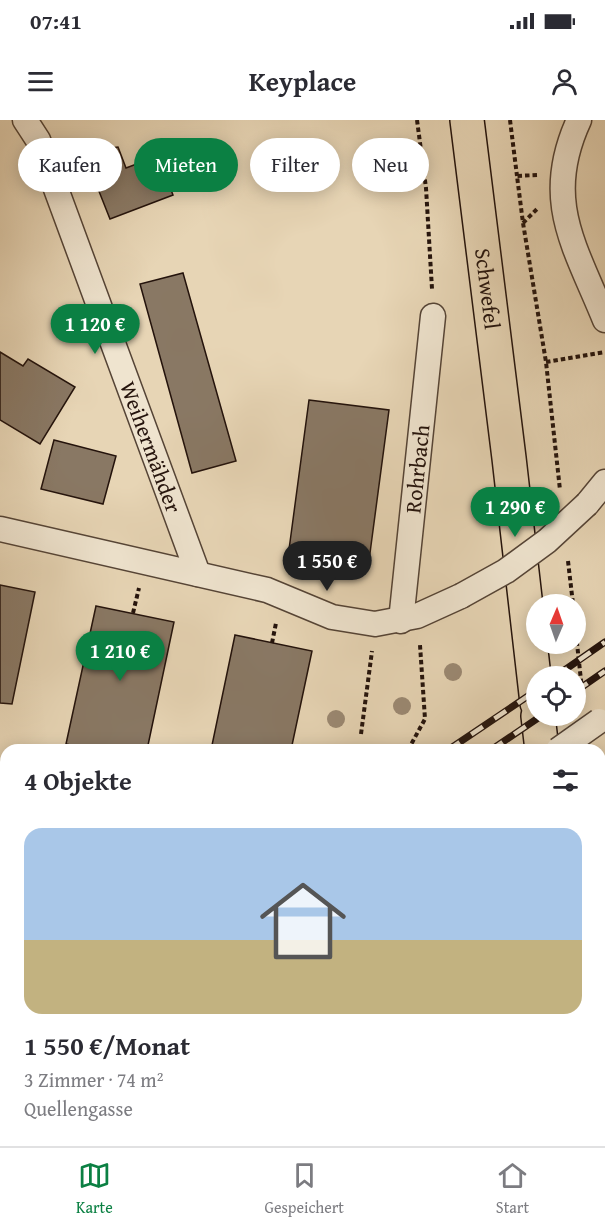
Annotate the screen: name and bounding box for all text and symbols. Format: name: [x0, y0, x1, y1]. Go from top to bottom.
text: 07:41: [30, 5, 82, 37]
text: Keyplace: [249, 61, 356, 101]
icon: menu: [24, 65, 57, 98]
icon: person: [548, 65, 581, 98]
chip: Kaufen: [18, 138, 122, 192]
chip: Mieten: [134, 138, 238, 192]
chip: Filter: [250, 138, 340, 192]
chip: Neu: [352, 138, 429, 192]
street label: Schwefel: [467, 246, 509, 331]
pin: 1 120 €: [40, 304, 150, 355]
text: 1 120 €: [65, 309, 125, 338]
street label: Weihermähder: [112, 377, 190, 517]
street label: Rohrbach: [396, 422, 438, 515]
pin: 1 290 €: [460, 487, 570, 538]
text: 1 290 €: [485, 492, 545, 521]
pin: 1 550 €: [272, 541, 382, 592]
text: 1 550 €: [297, 546, 357, 575]
north arrow: [526, 594, 586, 654]
map controls: [526, 594, 586, 726]
pin: 1 210 €: [65, 631, 175, 682]
text: 1 210 €: [90, 636, 150, 665]
button: locate: [526, 666, 586, 726]
text: 4 Objekte: [24, 761, 132, 800]
icon: filters: [549, 764, 582, 797]
icon: home: [249, 867, 357, 975]
text: 1 550 €/Monat: [24, 1026, 190, 1065]
text: 3 Zimmer · 74 m²: [24, 1065, 163, 1094]
text: Quellengasse: [24, 1094, 133, 1123]
tab: Karte: [76, 1159, 113, 1219]
tab: Gespeichert: [265, 1159, 344, 1219]
tab: Start: [496, 1159, 529, 1219]

